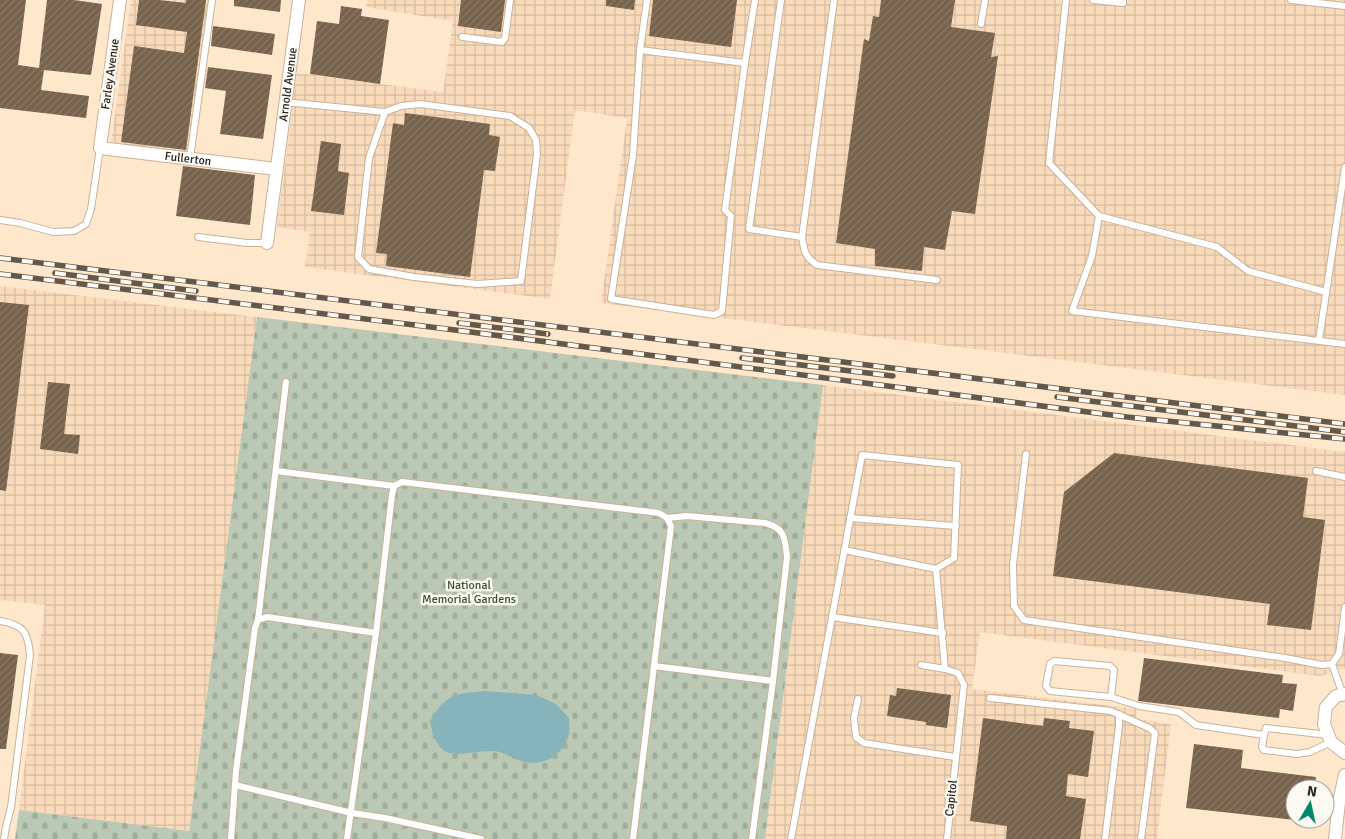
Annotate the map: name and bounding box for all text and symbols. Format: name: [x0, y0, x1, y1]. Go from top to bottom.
street label: Farley Avenue: [98, 38, 123, 110]
street label: Arnold Avenue: [276, 46, 301, 122]
street label: Fullerton: [164, 149, 212, 169]
park label: National Memorial Gardens: [422, 578, 516, 607]
street label: Capitol: [942, 779, 961, 817]
north arrow: [1285, 779, 1335, 829]
text: N: [1306, 782, 1318, 801]

